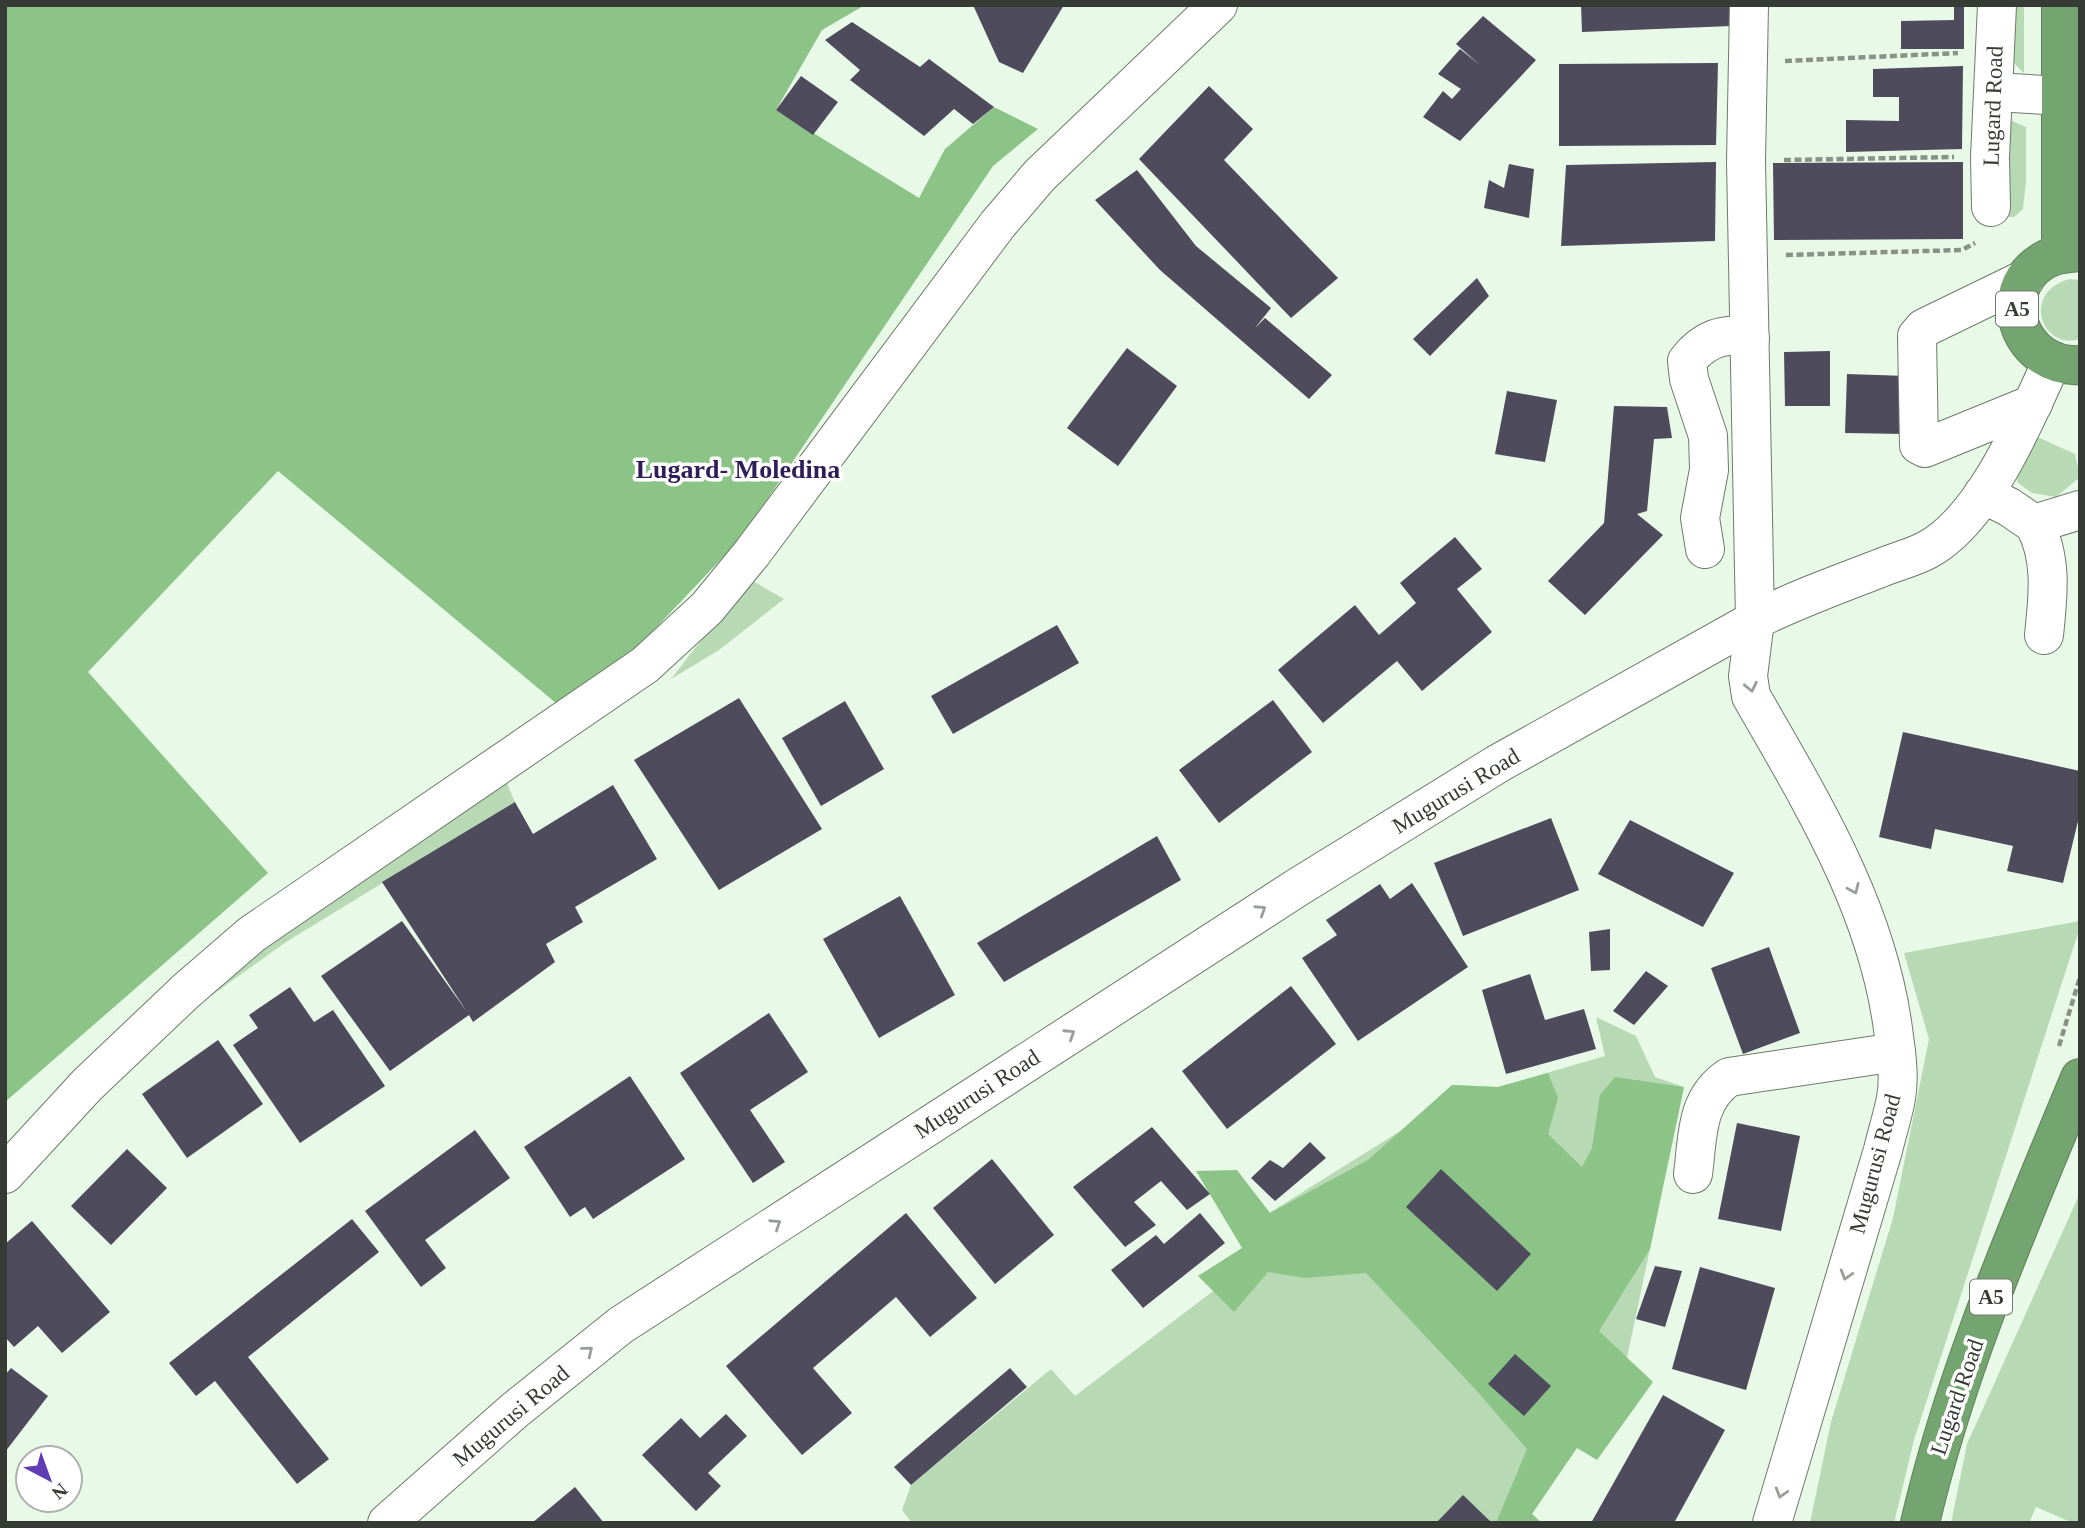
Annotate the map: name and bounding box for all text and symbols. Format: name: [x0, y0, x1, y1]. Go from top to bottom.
street label: Lugard Road: [1978, 45, 2008, 167]
road number: A5: [1996, 292, 2038, 326]
district label: Lugard- Moledina: [636, 455, 840, 484]
one-way arrow: [1742, 681, 1757, 693]
street label: Mugurusi Road: [1388, 743, 1524, 839]
one-way arrow: [1846, 882, 1860, 894]
one-way arrow: [1254, 906, 1267, 919]
one-way arrow: [1063, 1029, 1076, 1042]
street label: Mugurusi Road: [910, 1044, 1045, 1144]
street label: Mugurusi Road: [1844, 1091, 1906, 1237]
one-way arrow: [769, 1219, 782, 1232]
one-way arrow: [1839, 1269, 1854, 1281]
road number: A5: [1970, 1280, 2012, 1314]
street label: Lugard Road: [1926, 1335, 1989, 1458]
one-way arrow: [581, 1347, 593, 1360]
street label: Mugurusi Road: [448, 1360, 574, 1472]
north arrow: [14, 1444, 84, 1514]
text: N: [48, 1479, 72, 1504]
one-way arrow: [1774, 1487, 1789, 1499]

